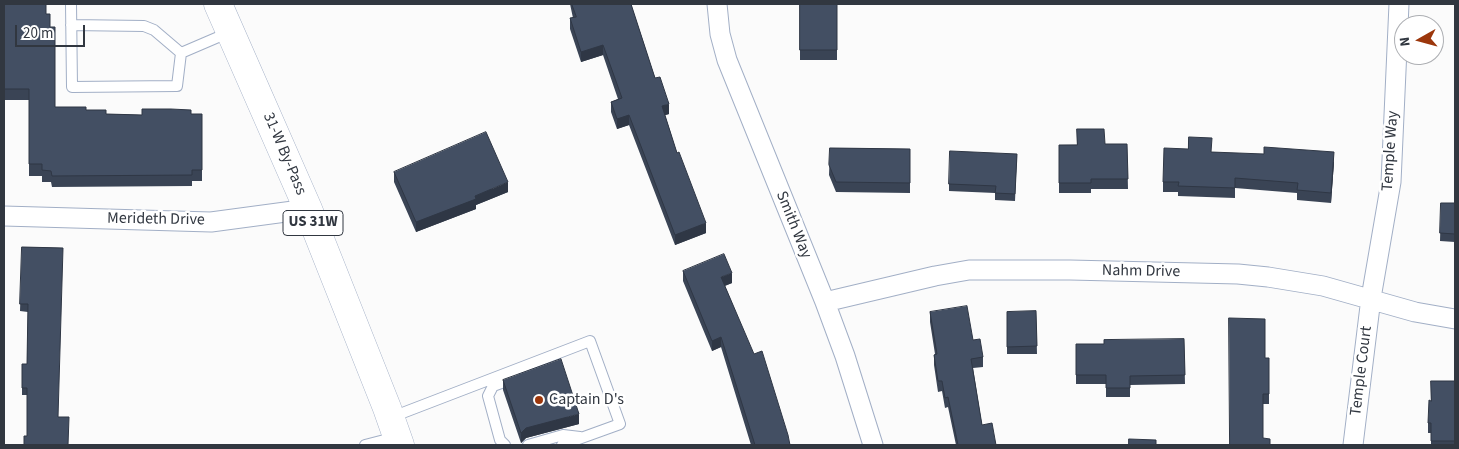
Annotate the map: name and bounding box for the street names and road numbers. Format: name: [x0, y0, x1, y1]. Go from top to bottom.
street label: 31-W By-Pass: [258, 110, 310, 198]
street label: Temple Way: [1379, 110, 1403, 192]
street label: Smith Way: [771, 189, 815, 261]
street label: Merideth Drive: [107, 210, 205, 230]
road number: US 31W: [283, 210, 343, 236]
street label: Nahm Drive: [1102, 262, 1180, 282]
street label: Temple Court: [1347, 325, 1377, 417]

